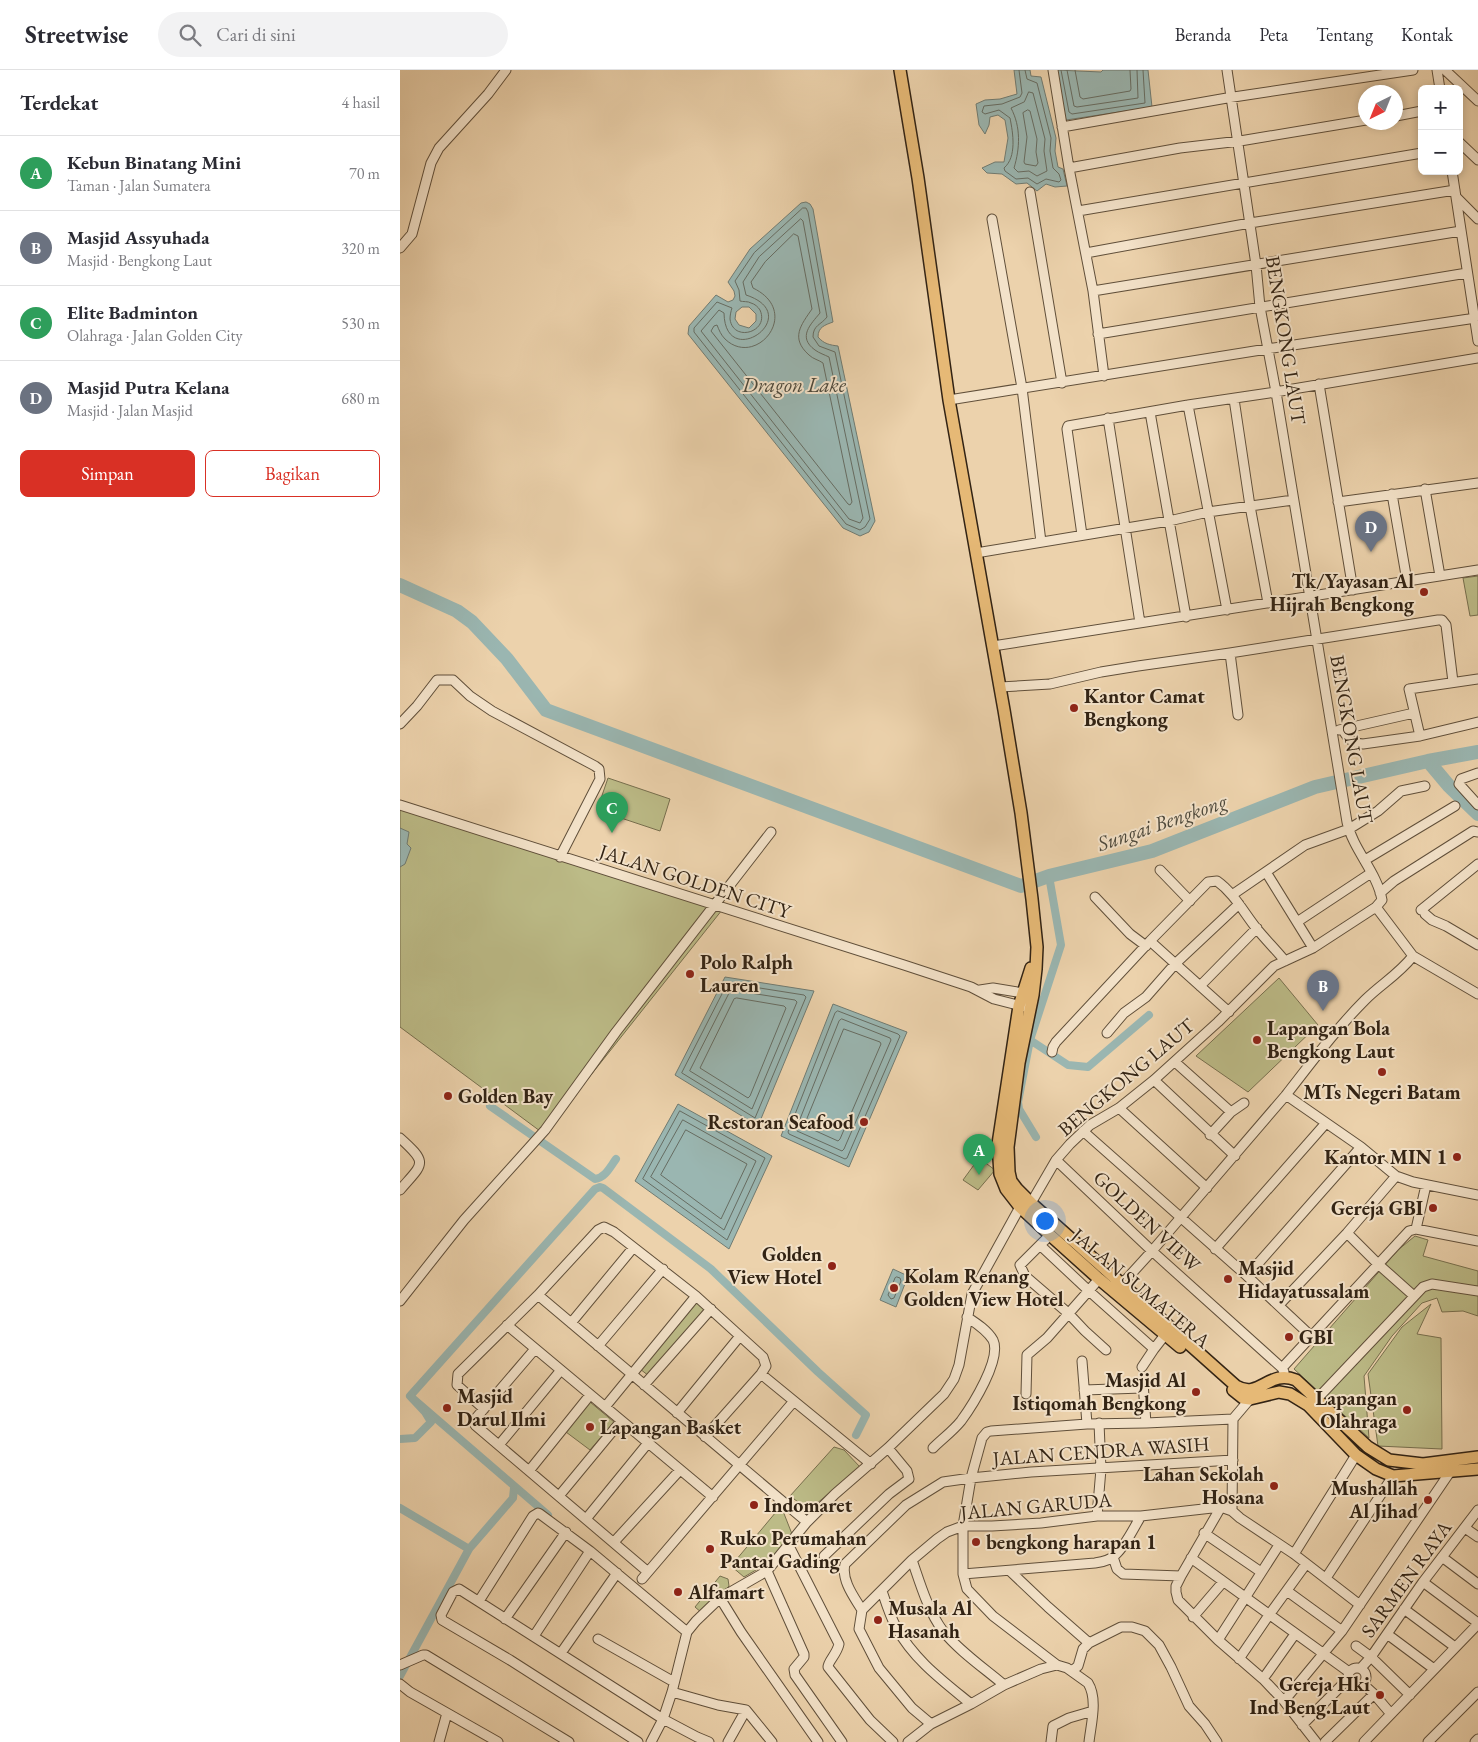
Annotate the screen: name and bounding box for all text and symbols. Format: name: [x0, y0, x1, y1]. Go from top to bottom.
search box: [158, 12, 508, 57]
text: Streetwise: [25, 19, 128, 50]
icon: search: [176, 21, 204, 49]
text: Cari di sini: [216, 22, 296, 47]
text: Beranda: [1175, 23, 1231, 46]
text: Peta: [1259, 23, 1288, 46]
text: Tentang: [1316, 23, 1373, 46]
text: Kontak: [1401, 23, 1453, 46]
north arrow: [1358, 85, 1403, 130]
map controls: [1418, 85, 1463, 175]
button: +: [1418, 85, 1463, 130]
text: Terdekat: [20, 89, 98, 116]
text: 4 hasil: [342, 92, 380, 113]
button: −: [1418, 130, 1463, 175]
text: Kebun Binatang Mini: [67, 150, 241, 175]
text: A: [30, 163, 42, 184]
text: 70 m: [349, 163, 380, 184]
text: Taman · Jalan Sumatera: [67, 175, 211, 196]
text: Masjid Assyuhada: [67, 225, 210, 250]
text: B: [31, 238, 41, 259]
text: 320 m: [341, 238, 380, 259]
text: Masjid · Bengkong Laut: [67, 250, 212, 271]
street label: BENGKONG LAUT: [1260, 254, 1312, 427]
text: Elite Badminton: [67, 300, 198, 325]
text: C: [30, 313, 42, 334]
text: 530 m: [341, 313, 380, 334]
text: Olahraga · Jalan Golden City: [67, 325, 243, 346]
water label: Dragon Lake: [741, 371, 847, 398]
text: Masjid Putra Kelana: [67, 375, 230, 400]
text: D: [30, 388, 42, 409]
text: 680 m: [341, 388, 380, 409]
text: Masjid · Jalan Masjid: [67, 400, 193, 421]
button: Simpan: [20, 450, 195, 497]
button: Bagikan: [205, 450, 380, 497]
pin: D: [1355, 511, 1387, 552]
place label: Tk/Yayasan Al Hijrah Bengkong: [1270, 568, 1415, 617]
marker: Tk/Yayasan Al Hijrah Bengkong: [1418, 586, 1430, 598]
street label: BENGKONG LAUT: [1324, 653, 1380, 826]
place label: Kantor Camat Bengkong: [1084, 683, 1205, 732]
marker: Kantor Camat Bengkong: [1068, 702, 1080, 714]
water label: Sungai Bengkong: [1093, 787, 1232, 857]
pin: C: [596, 792, 628, 833]
street label: JALAN GOLDEN CITY: [594, 837, 795, 925]
place label: Polo Ralph Lauren: [700, 949, 793, 998]
marker: Polo Ralph Lauren: [684, 968, 696, 980]
pin: B: [1307, 970, 1339, 1011]
street label: BENGKONG LAUT: [1052, 1012, 1200, 1142]
place label: Lapangan Bola Bengkong Laut: [1267, 1015, 1395, 1064]
marker: Lapangan Bola Bengkong Laut: [1251, 1034, 1263, 1046]
marker: MTs Negeri Batam: [1376, 1066, 1388, 1078]
place label: MTs Negeri Batam: [1303, 1079, 1461, 1105]
place label: Golden Bay: [458, 1083, 553, 1109]
marker: Golden Bay: [442, 1090, 454, 1102]
place label: Restoran Seafood: [707, 1109, 854, 1135]
marker: Restoran Seafood: [858, 1116, 870, 1128]
pin: A: [963, 1134, 995, 1175]
place label: Kantor MIN 1: [1324, 1144, 1447, 1170]
marker: Kantor MIN 1: [1451, 1151, 1463, 1163]
street label: GOLDEN VIEW: [1088, 1165, 1207, 1278]
place label: Gereja GBI: [1331, 1195, 1423, 1221]
marker: Gereja GBI: [1427, 1202, 1439, 1214]
your location: [1032, 1208, 1058, 1234]
street label: JALAN SUMATERA: [1065, 1221, 1216, 1354]
place label: Golden View Hotel: [727, 1241, 822, 1290]
place label: Masjid Hidayatussalam: [1238, 1255, 1369, 1304]
marker: Golden View Hotel: [826, 1260, 838, 1272]
place label: Kolam Renang Golden View Hotel: [904, 1263, 1064, 1312]
marker: Masjid Hidayatussalam: [1222, 1273, 1234, 1285]
marker: Kolam Renang Golden View Hotel: [888, 1282, 900, 1294]
place label: GBI: [1299, 1324, 1333, 1350]
marker: GBI: [1283, 1331, 1295, 1343]
place label: Masjid Al Istiqomah Bengkong: [1012, 1367, 1187, 1416]
place label: Masjid Darul Ilmi: [457, 1383, 546, 1432]
place label: Lapangan Olahraga: [1315, 1385, 1397, 1434]
marker: Masjid Al Istiqomah Bengkong: [1190, 1386, 1202, 1398]
marker: Masjid Darul Ilmi: [441, 1402, 453, 1414]
marker: Lapangan Olahraga: [1401, 1404, 1413, 1416]
place label: Lapangan Basket: [600, 1414, 742, 1440]
marker: Lapangan Basket: [584, 1421, 596, 1433]
street label: JALAN CENDRA WASIH: [990, 1430, 1210, 1472]
place label: Lahan Sekolah Hosana: [1143, 1461, 1264, 1510]
place label: Mushallah Al Jihad: [1331, 1475, 1418, 1524]
marker: Lahan Sekolah Hosana: [1268, 1480, 1280, 1492]
street label: JALAN GARUDA: [957, 1486, 1113, 1526]
place label: Indomaret: [764, 1492, 853, 1518]
marker: Mushallah Al Jihad: [1422, 1494, 1434, 1506]
marker: Indomaret: [748, 1499, 760, 1511]
street label: SARMEN RAYA: [1355, 1515, 1457, 1643]
place label: Ruko Perumahan Pantai Gading: [720, 1525, 867, 1574]
place label: bengkong harapan 1: [986, 1529, 1156, 1555]
marker: bengkong harapan 1: [970, 1536, 982, 1548]
marker: Ruko Perumahan Pantai Gading: [704, 1543, 716, 1555]
place label: Alfamart: [687, 1579, 765, 1605]
marker: Alfamart: [672, 1586, 684, 1598]
place label: Musala Al Hasanah: [888, 1595, 972, 1644]
marker: Musala Al Hasanah: [872, 1614, 884, 1626]
place label: Gereja Hki Ind Beng.Laut: [1249, 1671, 1370, 1720]
marker: Gereja Hki Ind Beng.Laut: [1374, 1689, 1386, 1701]

